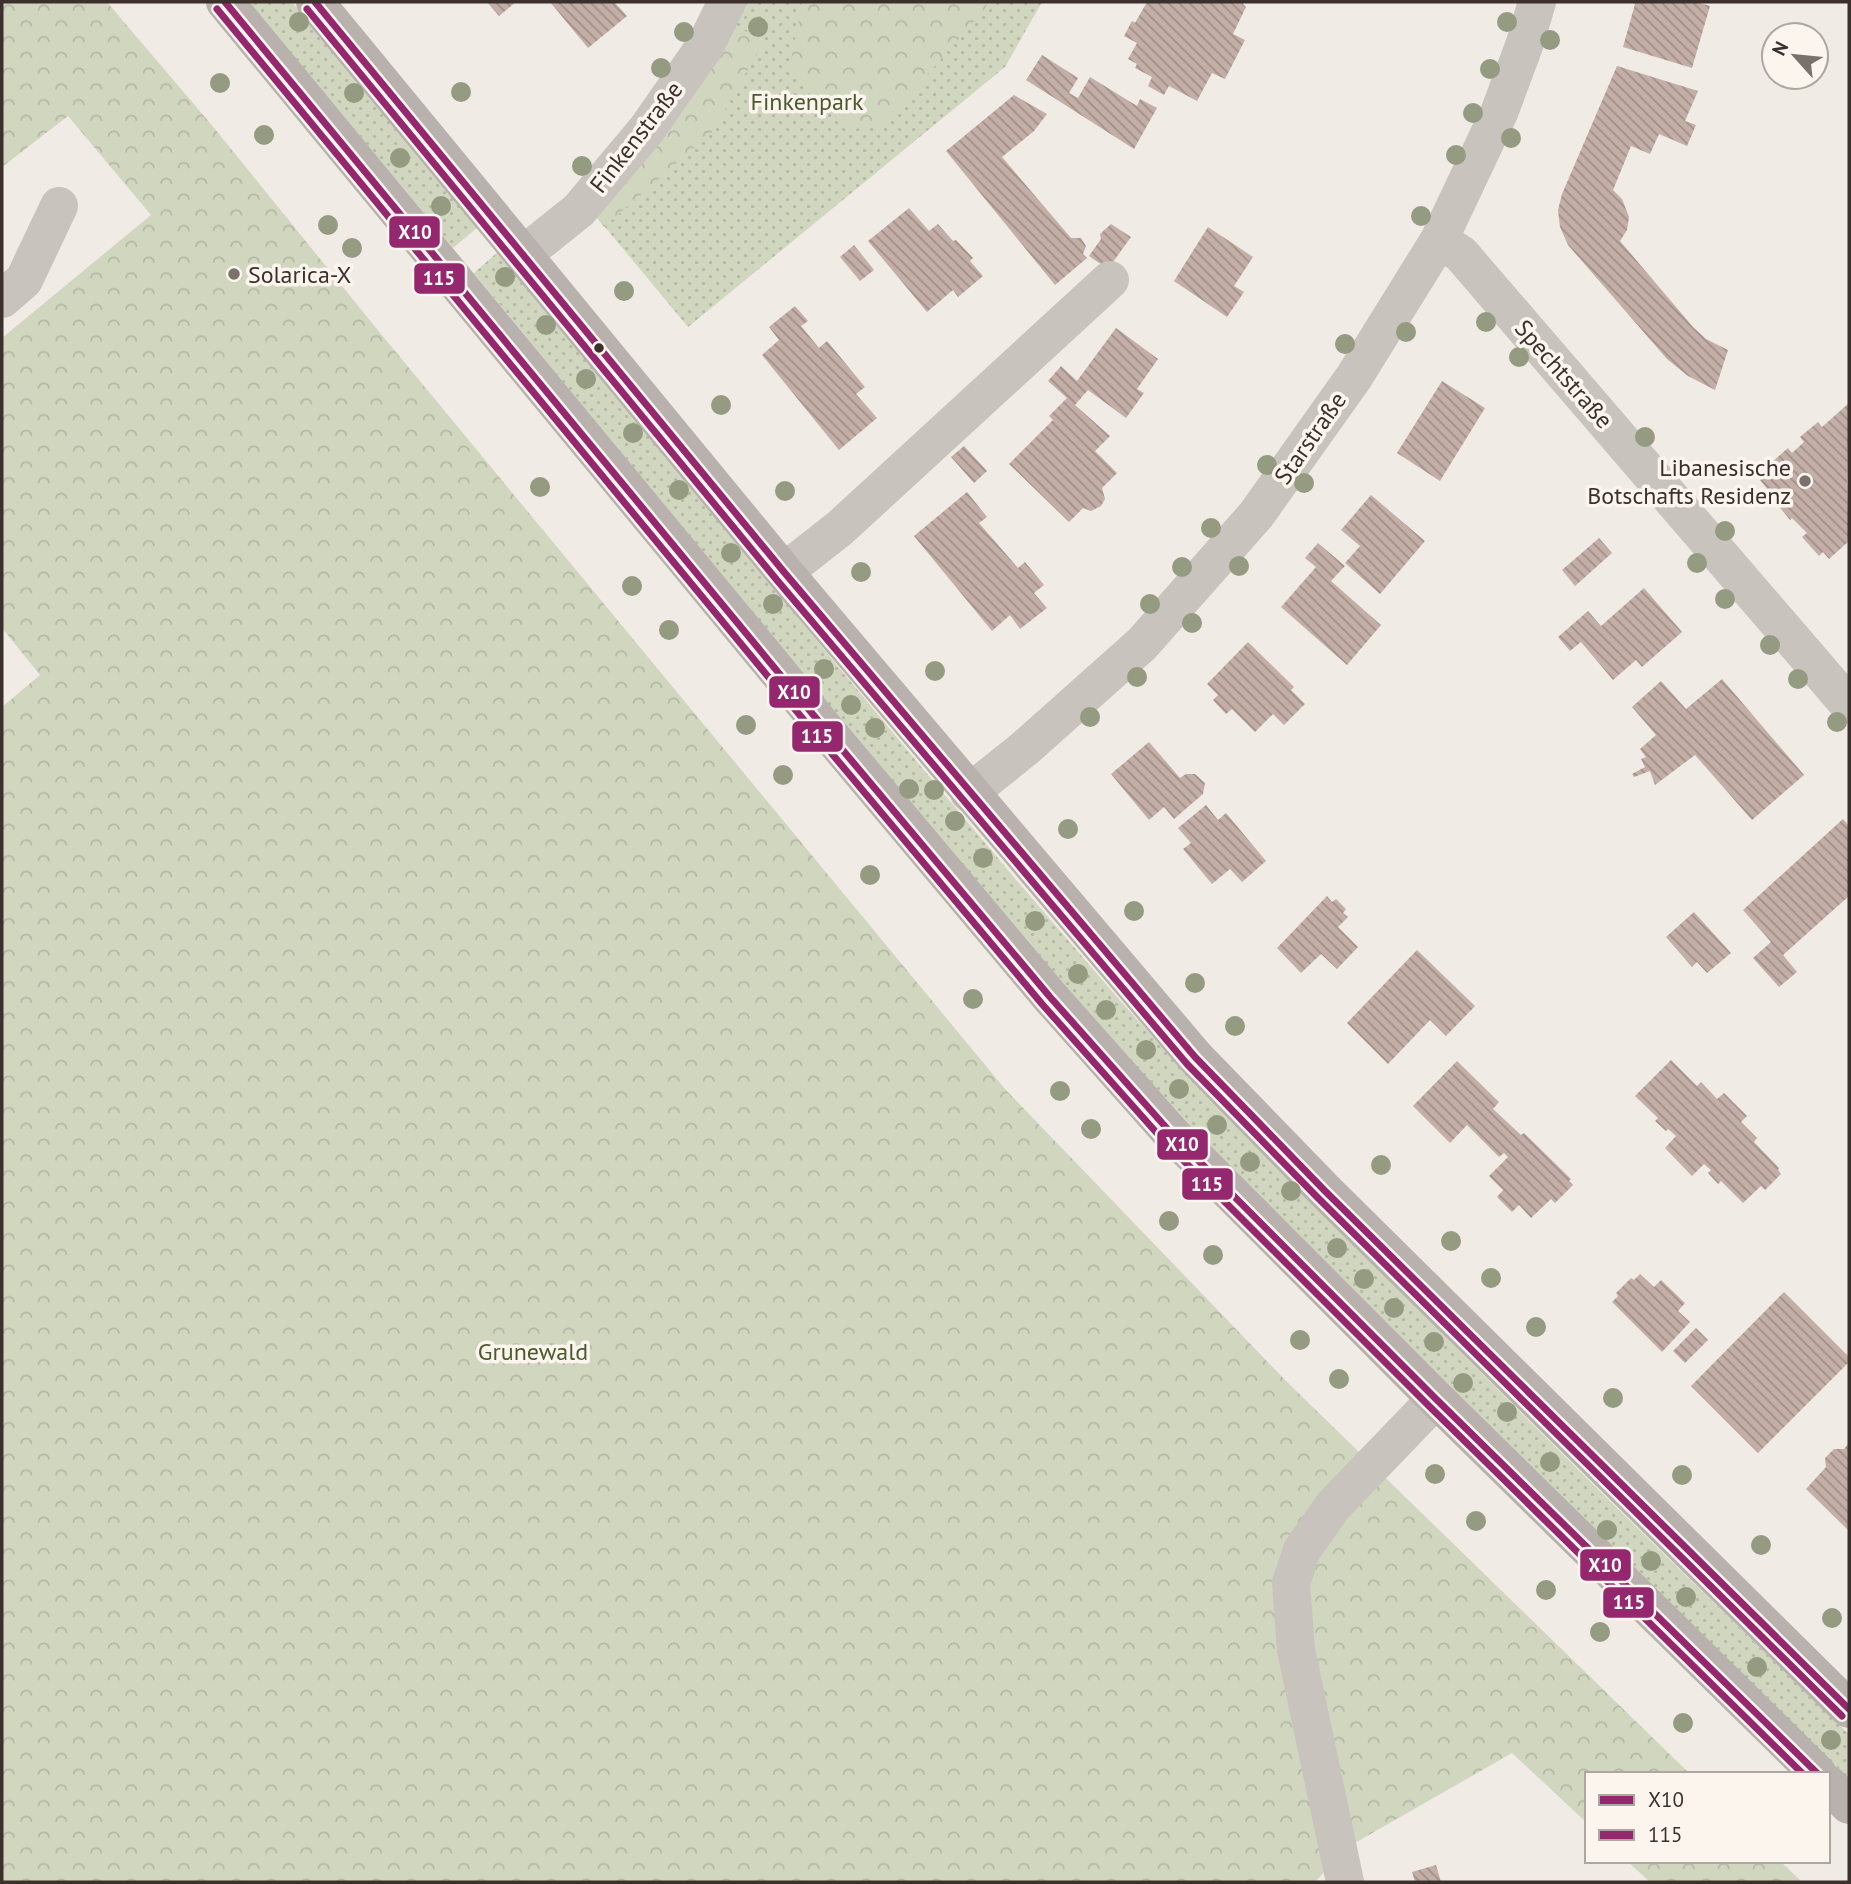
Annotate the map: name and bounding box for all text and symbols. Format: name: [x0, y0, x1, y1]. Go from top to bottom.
north arrow: [1760, 21, 1830, 91]
text: N: [1766, 37, 1793, 59]
street label: Finkenstraße: [583, 75, 689, 199]
park label: Finkenpark: [750, 86, 864, 117]
line badge: X10: [388, 215, 441, 249]
text: X10: [398, 220, 432, 244]
place label: Solarica-X: [248, 259, 352, 290]
line badge: 115: [413, 262, 466, 295]
marker: Solarica-X: [226, 266, 242, 282]
text: 115: [423, 266, 455, 290]
street label: Spechtstraße: [1508, 313, 1620, 435]
unlabelled marker: [592, 341, 606, 355]
street label: Starstraße: [1267, 386, 1353, 490]
place label: Libanesische Botschafts Residenz: [1587, 452, 1791, 511]
marker: Libanesische Botschafts Residenz: [1797, 473, 1813, 489]
line badge: X10: [768, 675, 821, 709]
text: X10: [777, 680, 811, 704]
line badge: 115: [791, 720, 844, 753]
text: 115: [801, 724, 833, 748]
line badge: X10: [1156, 1128, 1209, 1161]
text: X10: [1165, 1132, 1199, 1156]
line badge: 115: [1181, 1167, 1234, 1201]
text: 115: [1191, 1172, 1223, 1196]
park label: Grunewald: [478, 1336, 588, 1367]
line badge: X10: [1579, 1548, 1632, 1582]
text: X10: [1588, 1553, 1622, 1577]
line badge: 115: [1602, 1586, 1655, 1619]
text: 115: [1613, 1590, 1645, 1614]
legend: [1585, 1772, 1830, 1863]
text: X10: [1648, 1786, 1684, 1813]
text: 115: [1648, 1821, 1682, 1848]

